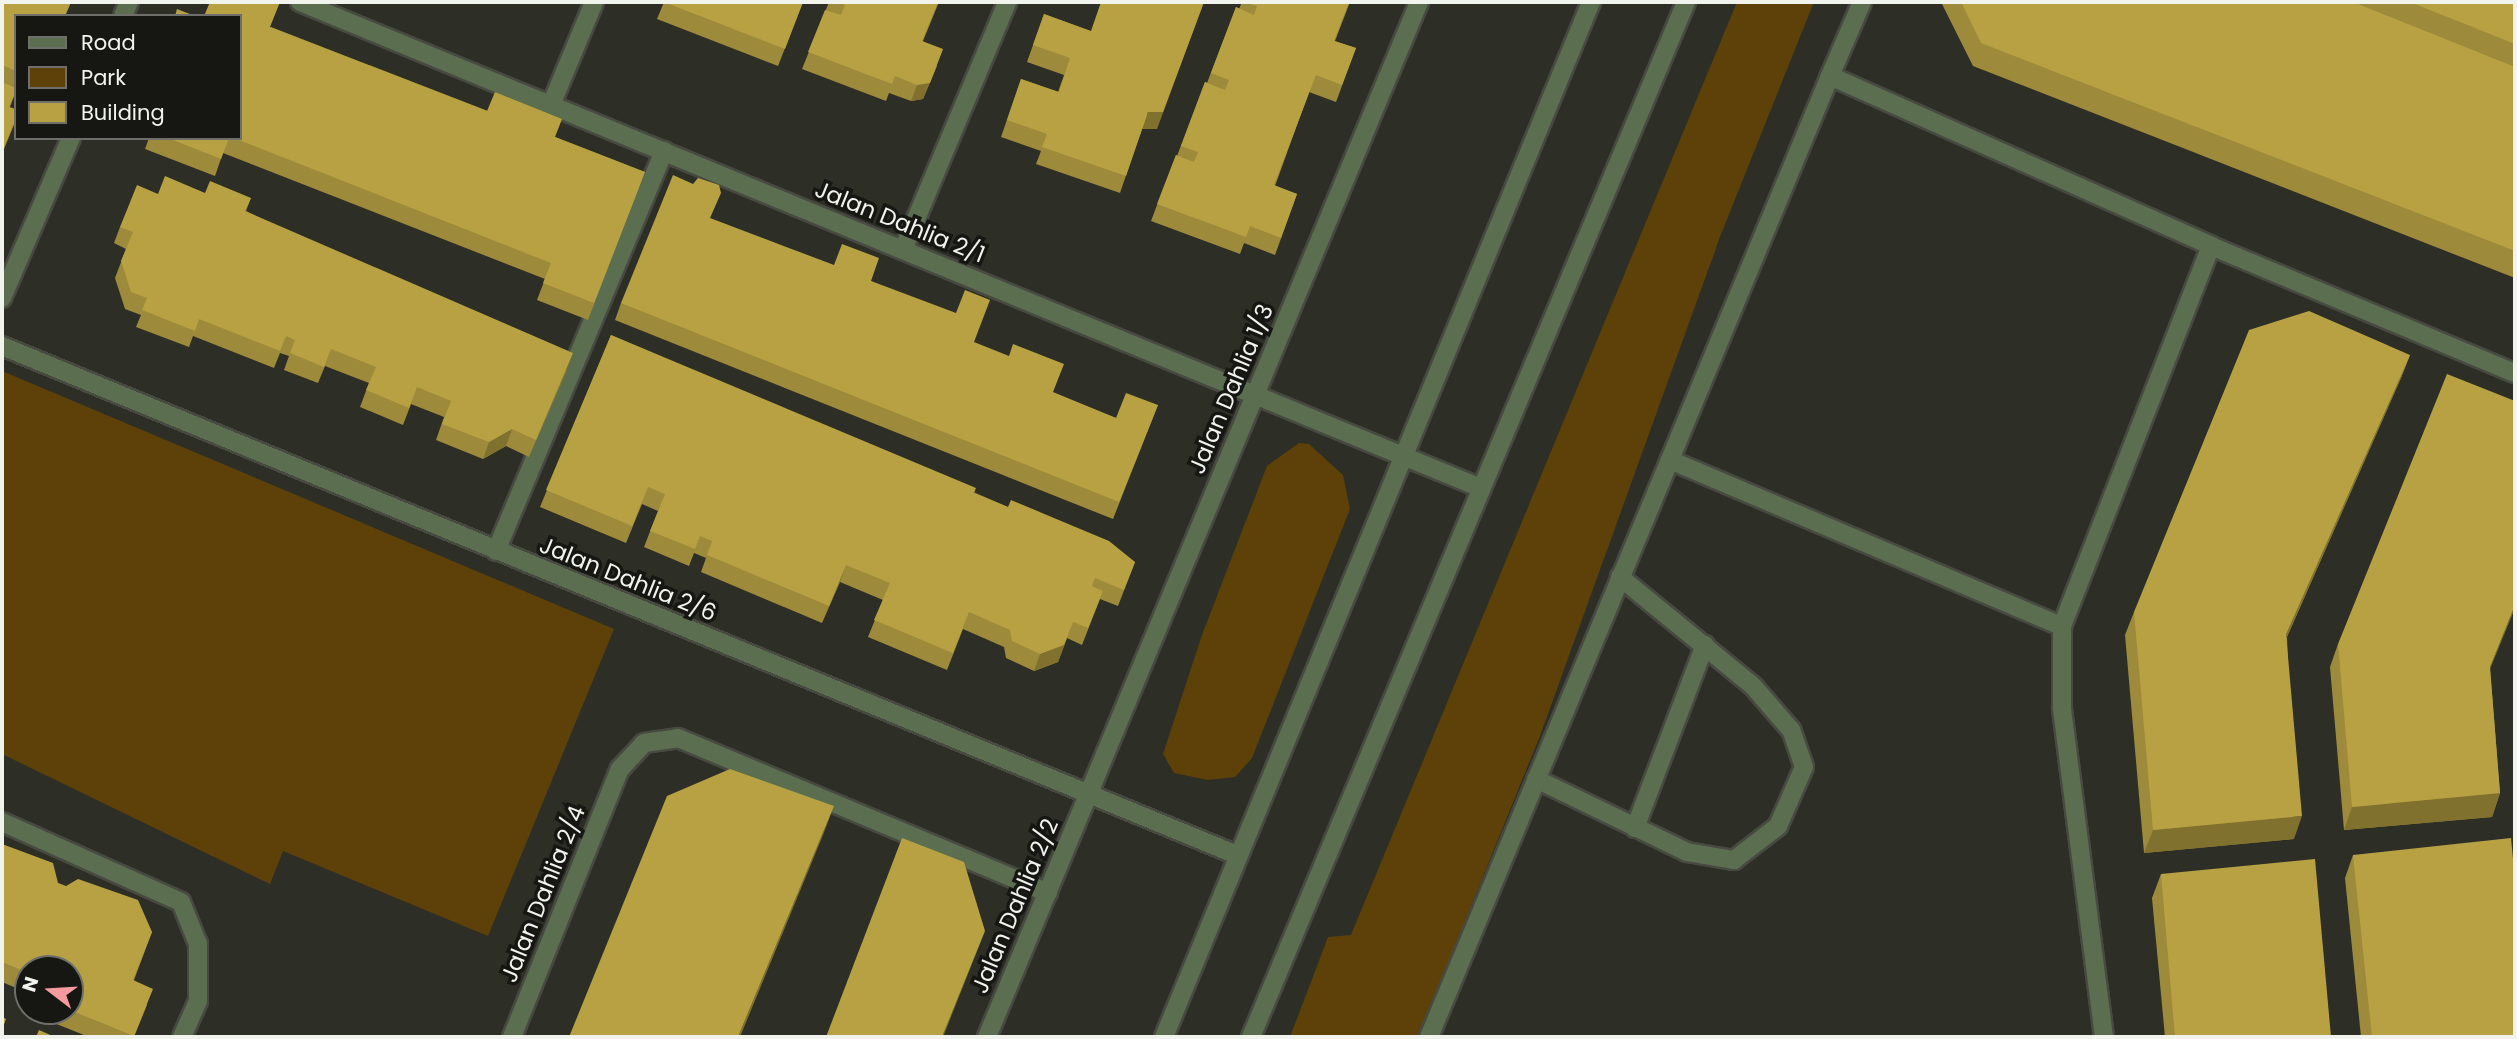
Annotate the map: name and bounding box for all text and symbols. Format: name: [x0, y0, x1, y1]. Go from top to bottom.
legend: [14, 14, 242, 140]
text: Road: [81, 28, 136, 57]
text: Park: [81, 63, 126, 92]
text: Building: [81, 98, 165, 127]
street label: Jalan Dahlia 2/1: [811, 175, 989, 269]
street label: Jalan Dahlia 1/3: [1183, 300, 1279, 478]
street label: Jalan Dahlia 2/6: [536, 531, 720, 627]
street label: Jalan Dahlia 2/4: [495, 802, 591, 986]
street label: Jalan Dahlia 2/2: [966, 815, 1064, 997]
north arrow: [14, 955, 84, 1025]
text: N: [15, 974, 45, 995]

